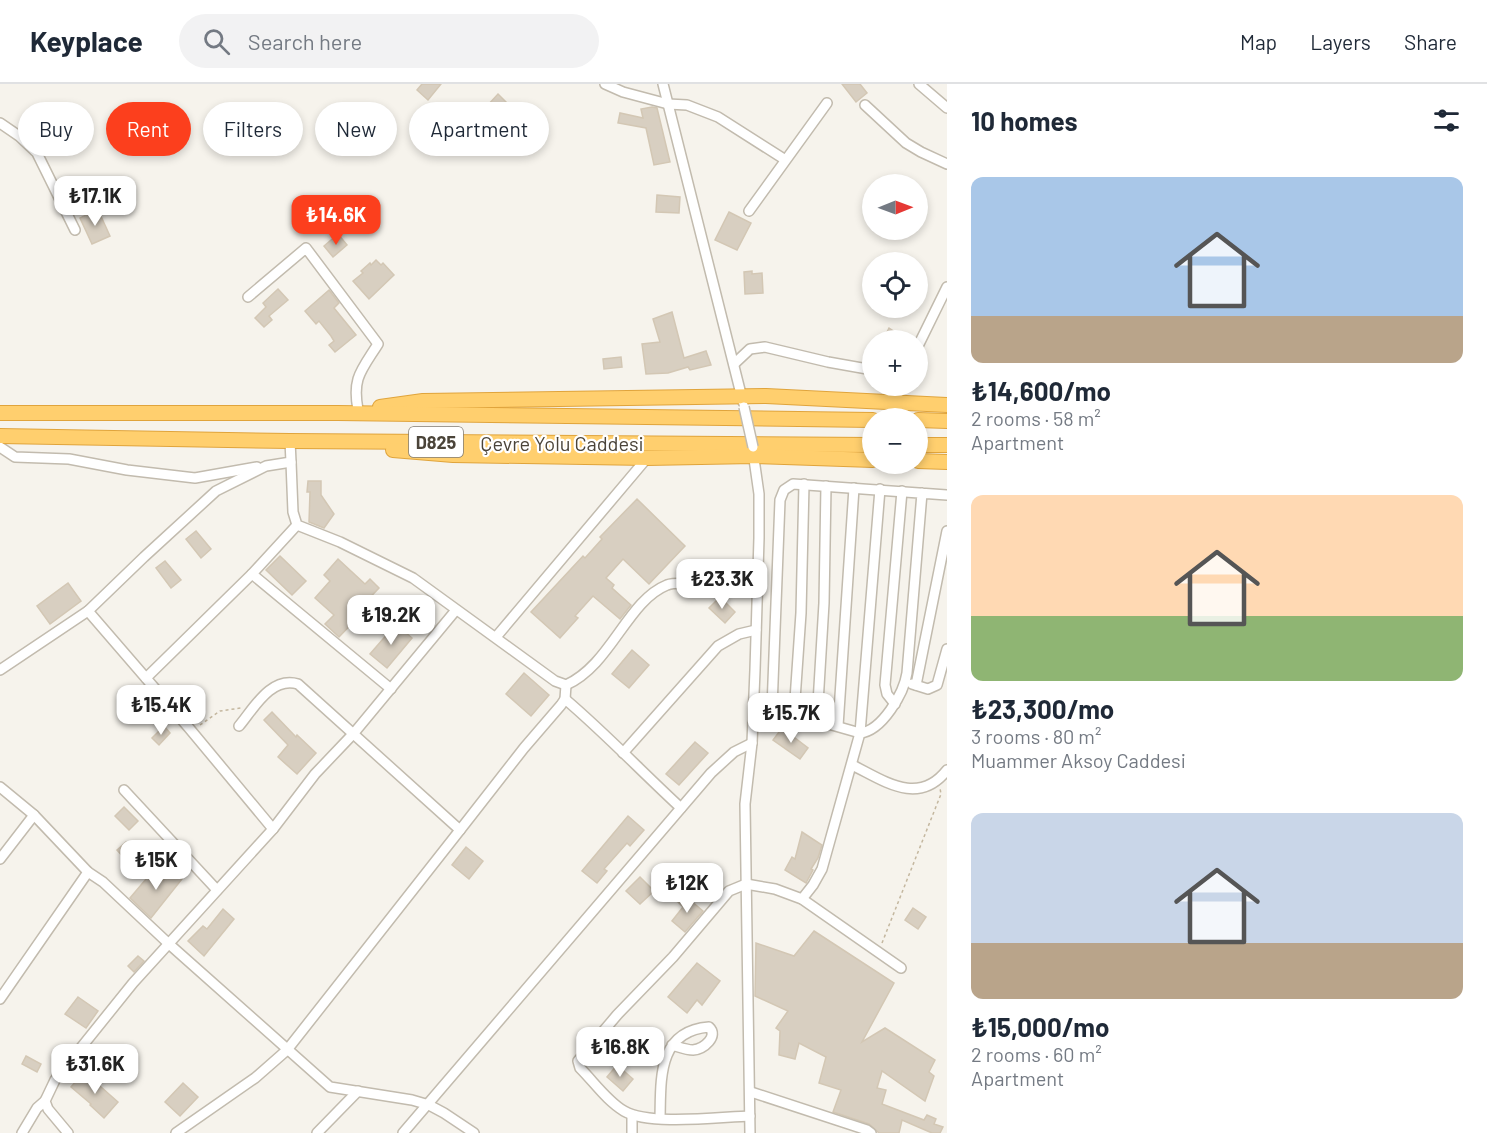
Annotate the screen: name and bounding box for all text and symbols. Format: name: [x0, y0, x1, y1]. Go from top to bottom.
search box: [179, 14, 599, 68]
text: Keyplace: [30, 24, 143, 58]
icon: search: [200, 25, 233, 58]
text: Search here: [248, 28, 362, 54]
text: Map: [1240, 29, 1277, 54]
text: Layers: [1310, 29, 1371, 54]
text: Share: [1404, 29, 1457, 54]
chip: Buy: [18, 102, 94, 156]
chip: Rent: [106, 102, 191, 156]
chip: Filters: [203, 102, 303, 156]
chip: New: [315, 102, 397, 156]
chip: Apartment: [409, 102, 549, 156]
icon: filters: [1430, 104, 1463, 137]
text: 10 homes: [971, 105, 1078, 136]
north arrow: [862, 174, 928, 240]
map controls: [862, 174, 928, 474]
pin: ₺17.1K: [46, 176, 144, 227]
text: ₺17.1K: [68, 183, 122, 207]
pin: ₺14.6K: [287, 195, 385, 246]
text: ₺14.6K: [306, 202, 366, 226]
icon: home: [1163, 216, 1271, 324]
button: locate: [862, 252, 928, 318]
button: +: [862, 330, 928, 396]
text: ₺14,600/mo: [971, 375, 1111, 406]
text: 2 rooms · 58 m²: [971, 406, 1101, 430]
button: −: [862, 408, 928, 474]
road number: D825: [409, 427, 463, 457]
text: Apartment: [971, 430, 1064, 454]
street label: Çevre Yolu Caddesi: [480, 431, 644, 455]
icon: home: [1163, 534, 1271, 642]
pin: ₺23.3K: [673, 559, 771, 610]
text: ₺23.3K: [690, 566, 754, 590]
pin: ₺19.2K: [342, 595, 440, 646]
text: ₺19.2K: [361, 602, 421, 626]
pin: ₺15.4K: [112, 685, 210, 736]
text: ₺15.4K: [131, 692, 191, 716]
pin: ₺15.7K: [742, 693, 840, 744]
text: ₺23,300/mo: [971, 693, 1114, 724]
text: ₺15.7K: [762, 700, 820, 724]
text: 3 rooms · 80 m²: [971, 724, 1101, 748]
text: Muammer Aksoy Caddesi: [971, 748, 1186, 772]
pin: ₺15K: [120, 840, 192, 891]
text: ₺15K: [134, 847, 178, 871]
icon: home: [1163, 852, 1271, 960]
pin: ₺12K: [651, 863, 723, 914]
text: ₺12K: [665, 870, 709, 894]
text: ₺15,000/mo: [971, 1011, 1109, 1042]
pin: ₺16.8K: [571, 1027, 669, 1078]
text: ₺16.8K: [590, 1034, 650, 1058]
text: 2 rooms · 60 m²: [971, 1042, 1102, 1066]
pin: ₺31.6K: [46, 1044, 144, 1095]
text: ₺31.6K: [65, 1051, 125, 1075]
text: Apartment: [971, 1066, 1064, 1090]

